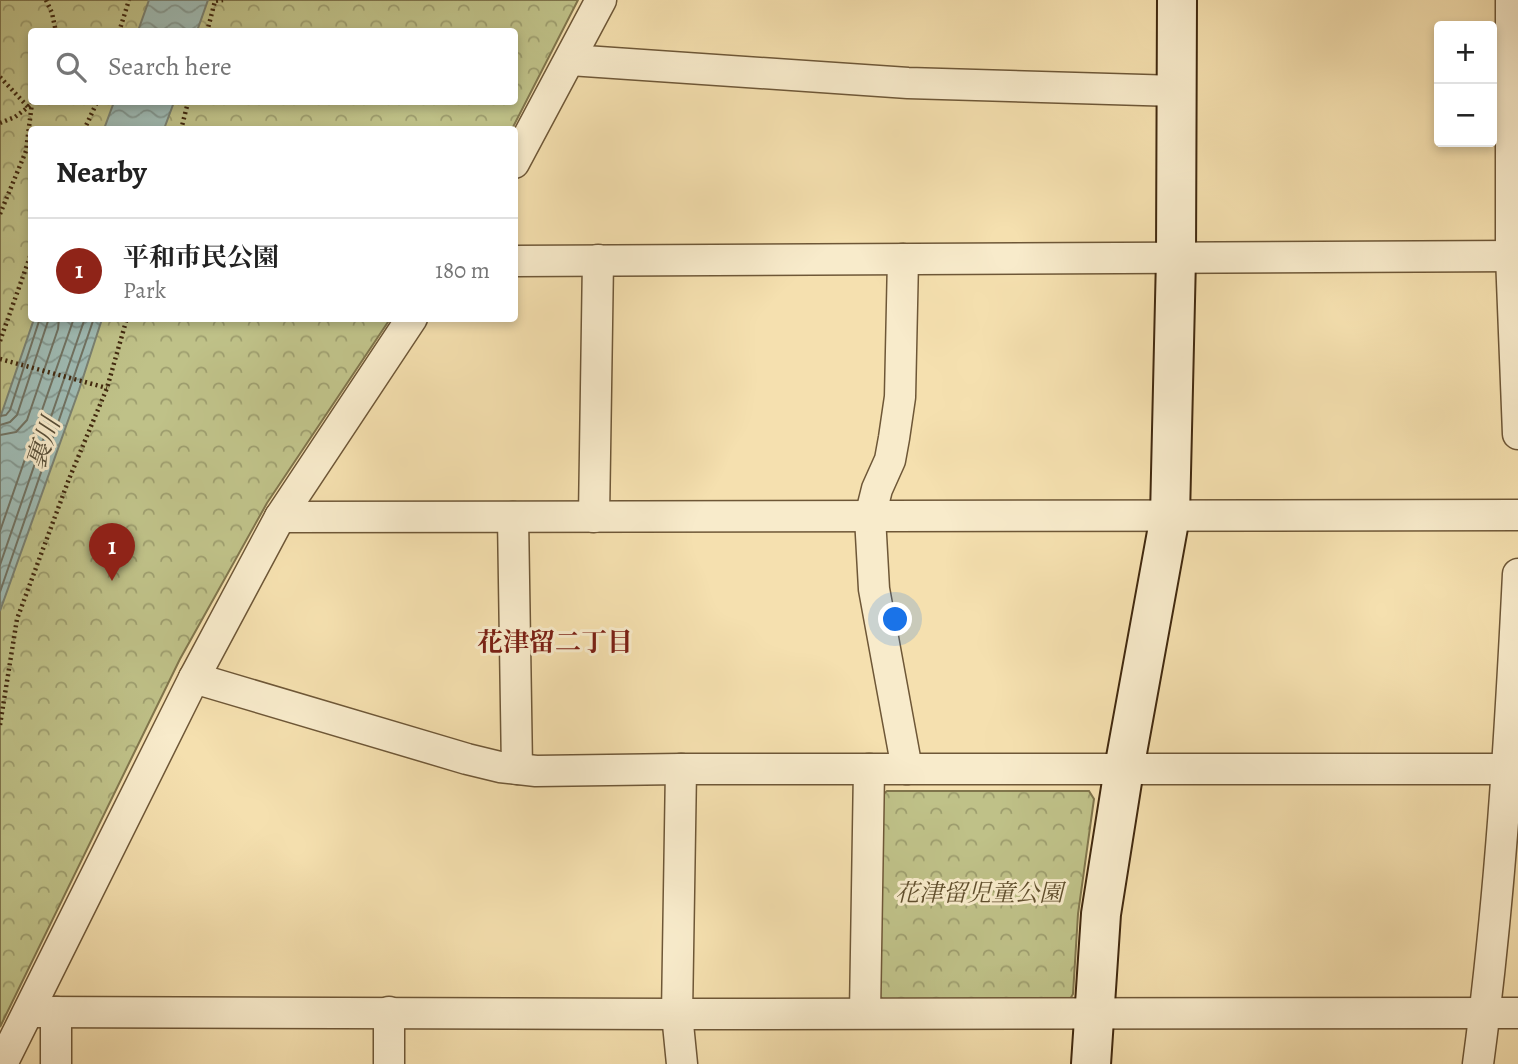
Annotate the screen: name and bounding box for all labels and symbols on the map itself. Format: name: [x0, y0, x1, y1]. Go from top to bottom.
water label: 裏川: [18, 410, 69, 473]
pin: 1: [89, 523, 135, 581]
your location: [878, 602, 912, 636]
district label: 花津留二丁目: [477, 625, 633, 660]
park label: 花津留児童公園: [895, 877, 1067, 909]

